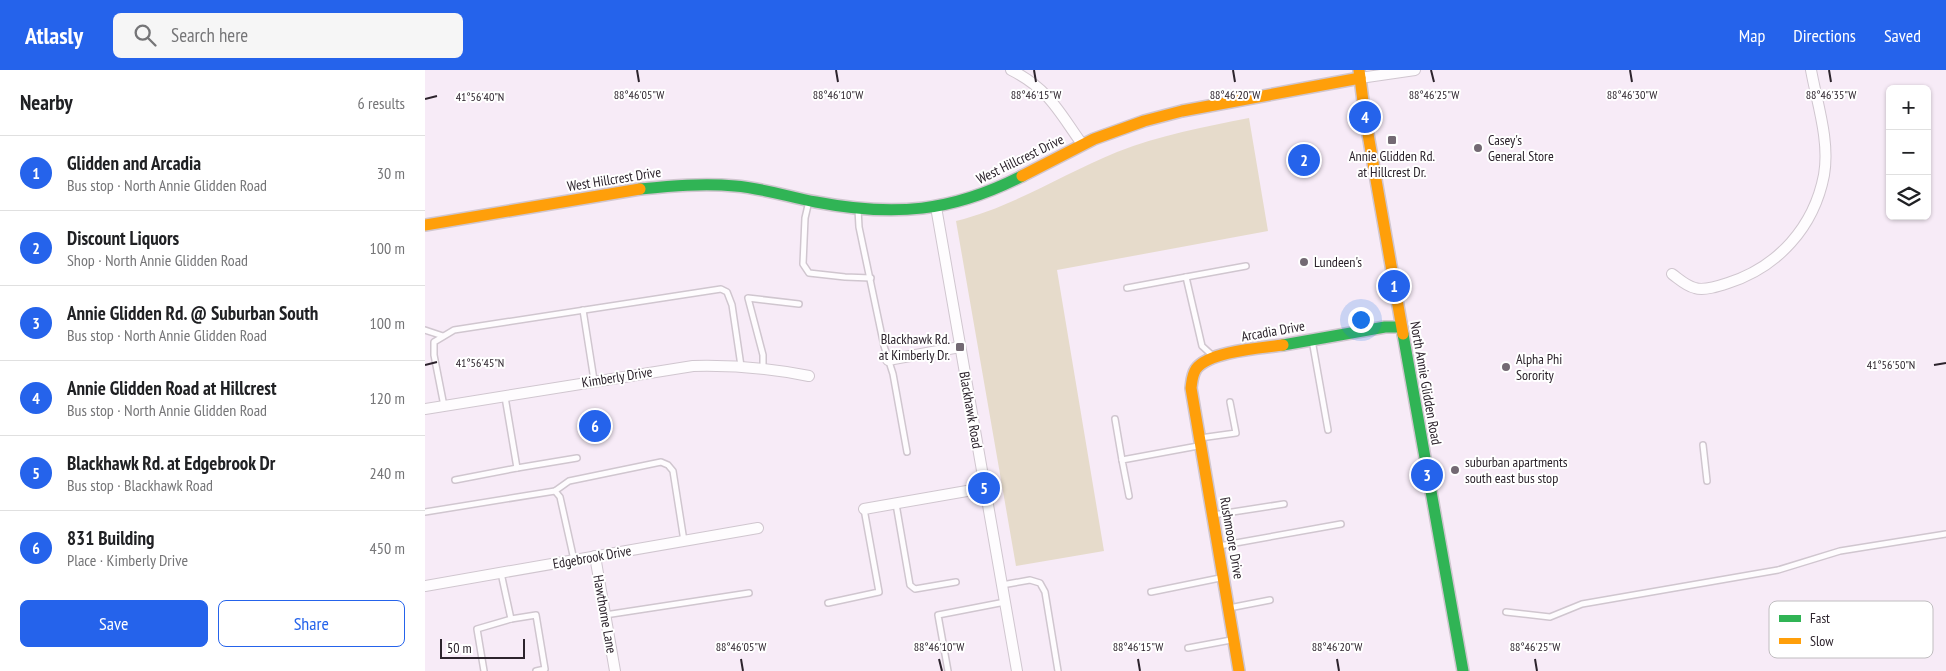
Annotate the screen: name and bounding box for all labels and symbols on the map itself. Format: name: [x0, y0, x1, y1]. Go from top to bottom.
text: 88°46'05"W: [614, 87, 664, 102]
text: 88°46'10"W: [813, 87, 863, 102]
text: 88°46'15"W: [1011, 87, 1061, 102]
text: 88°46'20"W: [1210, 87, 1260, 102]
text: 88°46'25"W: [1409, 87, 1459, 102]
text: 88°46'30"W: [1607, 87, 1657, 102]
text: 88°46'35"W: [1806, 87, 1856, 102]
text: 41°56'40"N: [456, 89, 504, 104]
pin: 4: [1349, 98, 1381, 136]
street label: West Hillcrest Drive: [973, 130, 1067, 188]
place label: Casey's General Store: [1488, 131, 1554, 165]
marker: Annie Glidden Rd. at Hillcrest Dr.: [1386, 134, 1398, 146]
pin: 2: [1288, 141, 1320, 179]
marker: Casey's General Store: [1472, 142, 1484, 154]
place label: Annie Glidden Rd. at Hillcrest Dr.: [1349, 147, 1435, 181]
street label: West Hillcrest Drive: [566, 163, 662, 195]
place label: Lundeen's: [1314, 253, 1362, 271]
marker: Lundeen's: [1298, 256, 1310, 268]
pin: 1: [1378, 267, 1410, 305]
your location: [1348, 307, 1374, 333]
street label: Arcadia Drive: [1240, 317, 1306, 345]
street label: North Annie Glidden Road: [1406, 320, 1446, 446]
place label: Blackhawk Rd. at Kimberly Dr.: [879, 330, 950, 364]
marker: Blackhawk Rd. at Kimberly Dr.: [954, 341, 966, 353]
place label: Alpha Phi Sorority: [1516, 350, 1562, 384]
text: 41°56'45"N: [456, 355, 504, 370]
text: 41°56'50"N: [1867, 357, 1915, 372]
marker: Alpha Phi Sorority: [1500, 361, 1512, 373]
street label: Kimberly Drive: [580, 363, 654, 391]
street label: Blackhawk Road: [955, 370, 987, 450]
pin: 6: [579, 407, 611, 445]
place label: suburban apartments south east bus stop: [1465, 453, 1568, 487]
pin: 3: [1411, 456, 1443, 494]
marker: suburban apartments south east bus stop: [1449, 464, 1461, 476]
pin: 5: [968, 469, 1000, 507]
street label: Rushmoore Drive: [1216, 496, 1248, 581]
street label: Edgebrook Drive: [551, 541, 633, 573]
street label: Hawthorne Lane: [589, 573, 621, 655]
legend: [1769, 601, 1933, 658]
text: Fast: [1810, 609, 1830, 627]
text: Slow: [1810, 632, 1834, 650]
scale bar: [440, 636, 525, 659]
text: 88°46'05"W: [716, 639, 766, 654]
text: 88°46'10"W: [914, 639, 964, 654]
text: 88°46'15"W: [1113, 639, 1163, 654]
text: 88°46'20"W: [1312, 639, 1362, 654]
text: 88°46'25"W: [1510, 639, 1560, 654]

